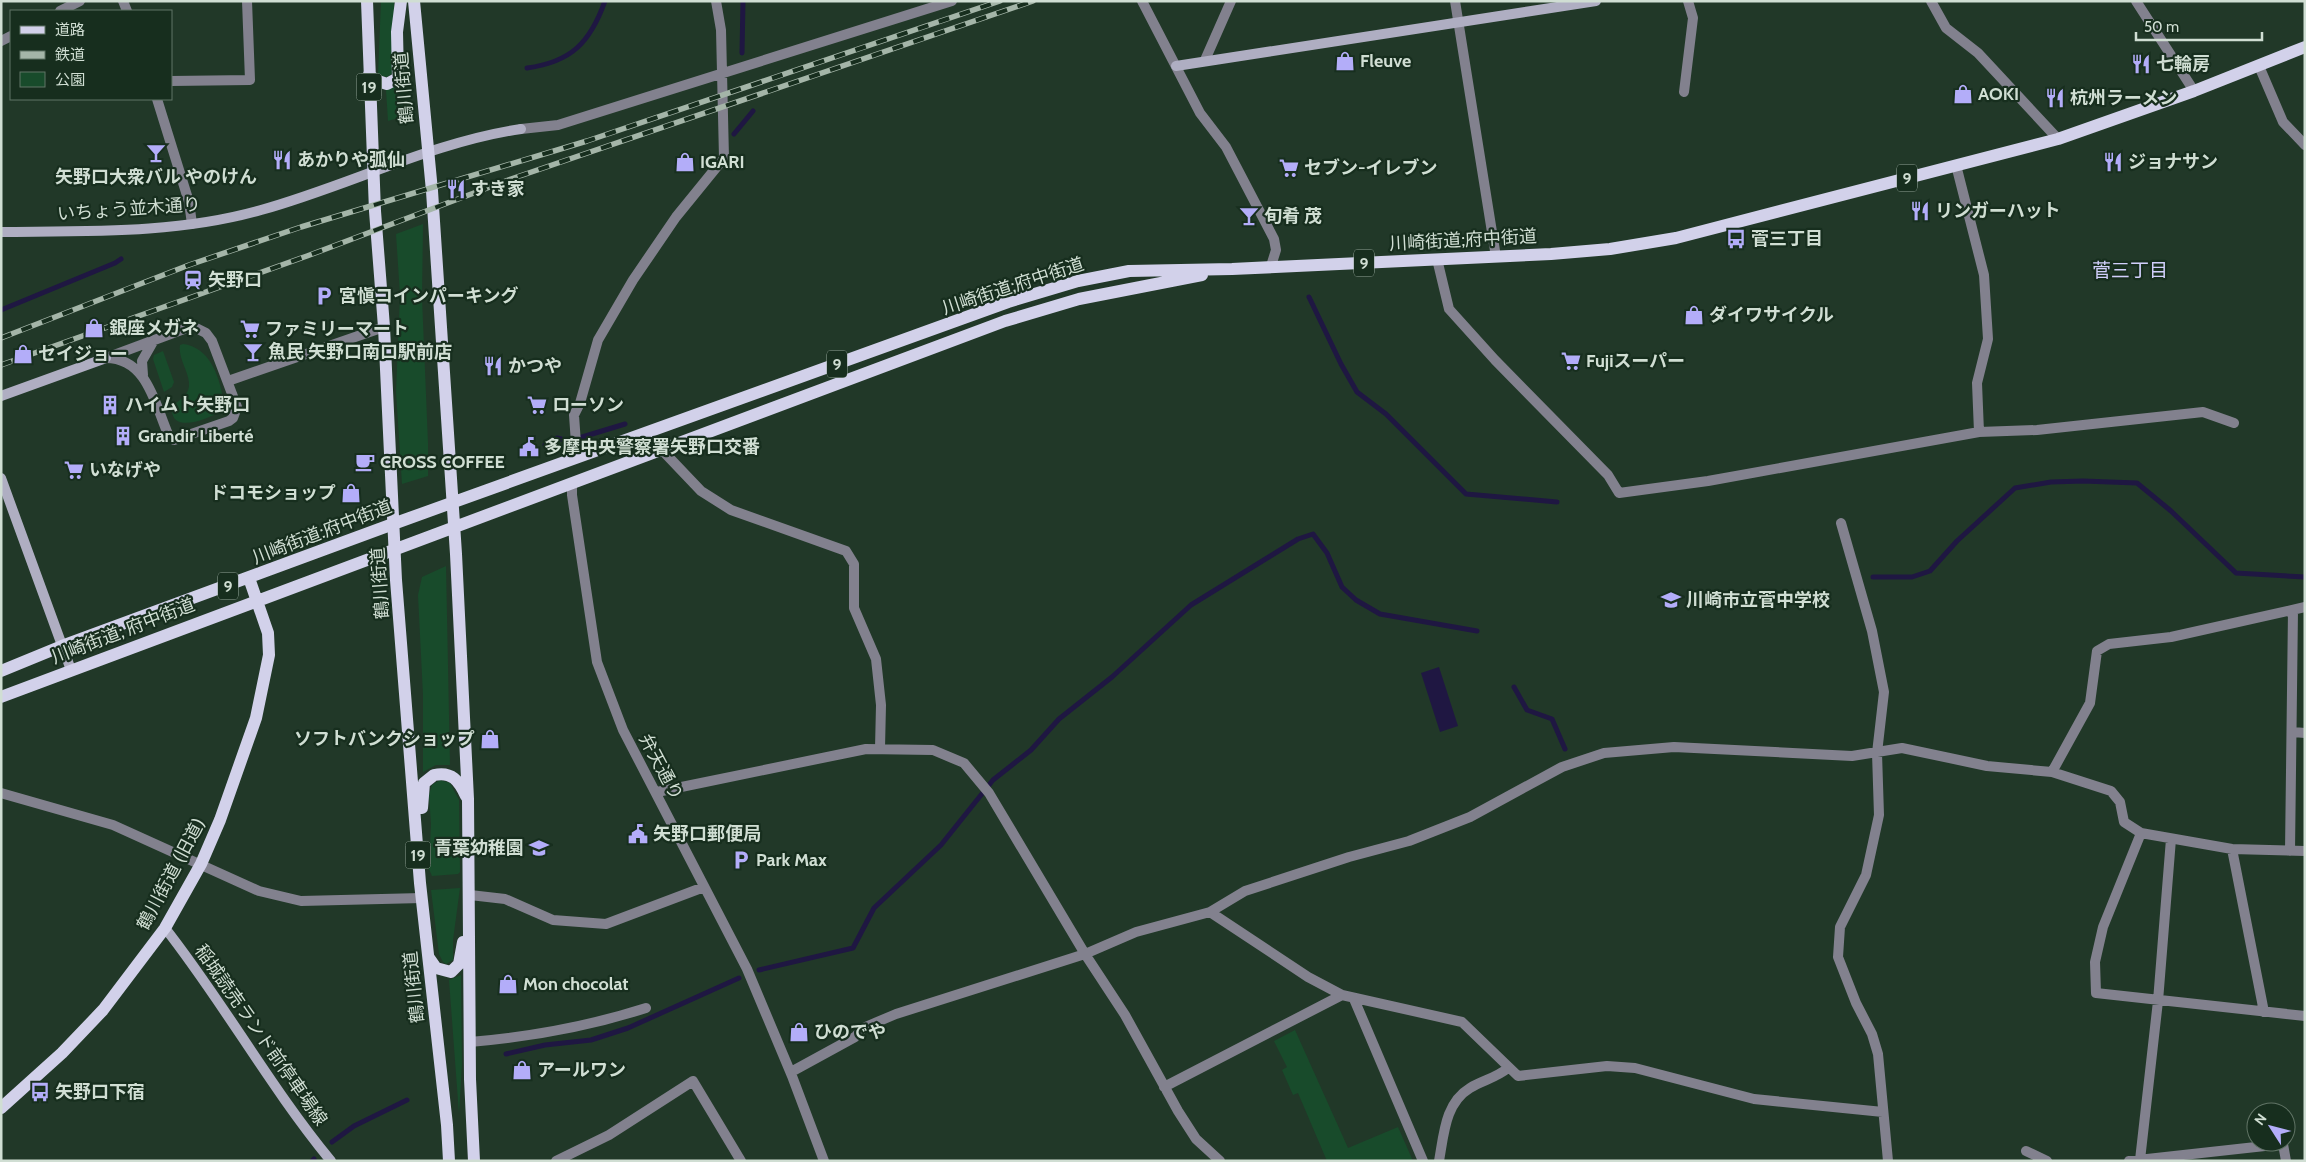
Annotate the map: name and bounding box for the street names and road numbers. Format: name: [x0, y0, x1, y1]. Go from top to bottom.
street label: 鶴川街道: [390, 51, 418, 125]
road number: 19: [356, 74, 382, 100]
road number: 9: [1897, 164, 1917, 192]
street label: いちょう並木通り: [56, 193, 202, 225]
street label: 川崎街道;府中街道: [1389, 225, 1537, 255]
road number: 9: [1354, 250, 1374, 276]
street label: 川崎街道;府中街道: [939, 253, 1087, 319]
road number: 9: [827, 350, 847, 378]
street label: 川崎街道:府中街道: [249, 495, 395, 569]
street label: 鶴川街道: [367, 546, 393, 620]
road number: 9: [218, 572, 238, 600]
street label: 川崎街道; 府中街道: [48, 594, 198, 668]
street label: 弁天通り: [634, 730, 688, 804]
street label: 鶴川街道 (旧道): [132, 814, 210, 934]
road number: 19: [406, 842, 430, 868]
street label: 稲城読売ランド前停車場線: [190, 940, 332, 1130]
street label: 鶴川街道: [399, 950, 429, 1024]

